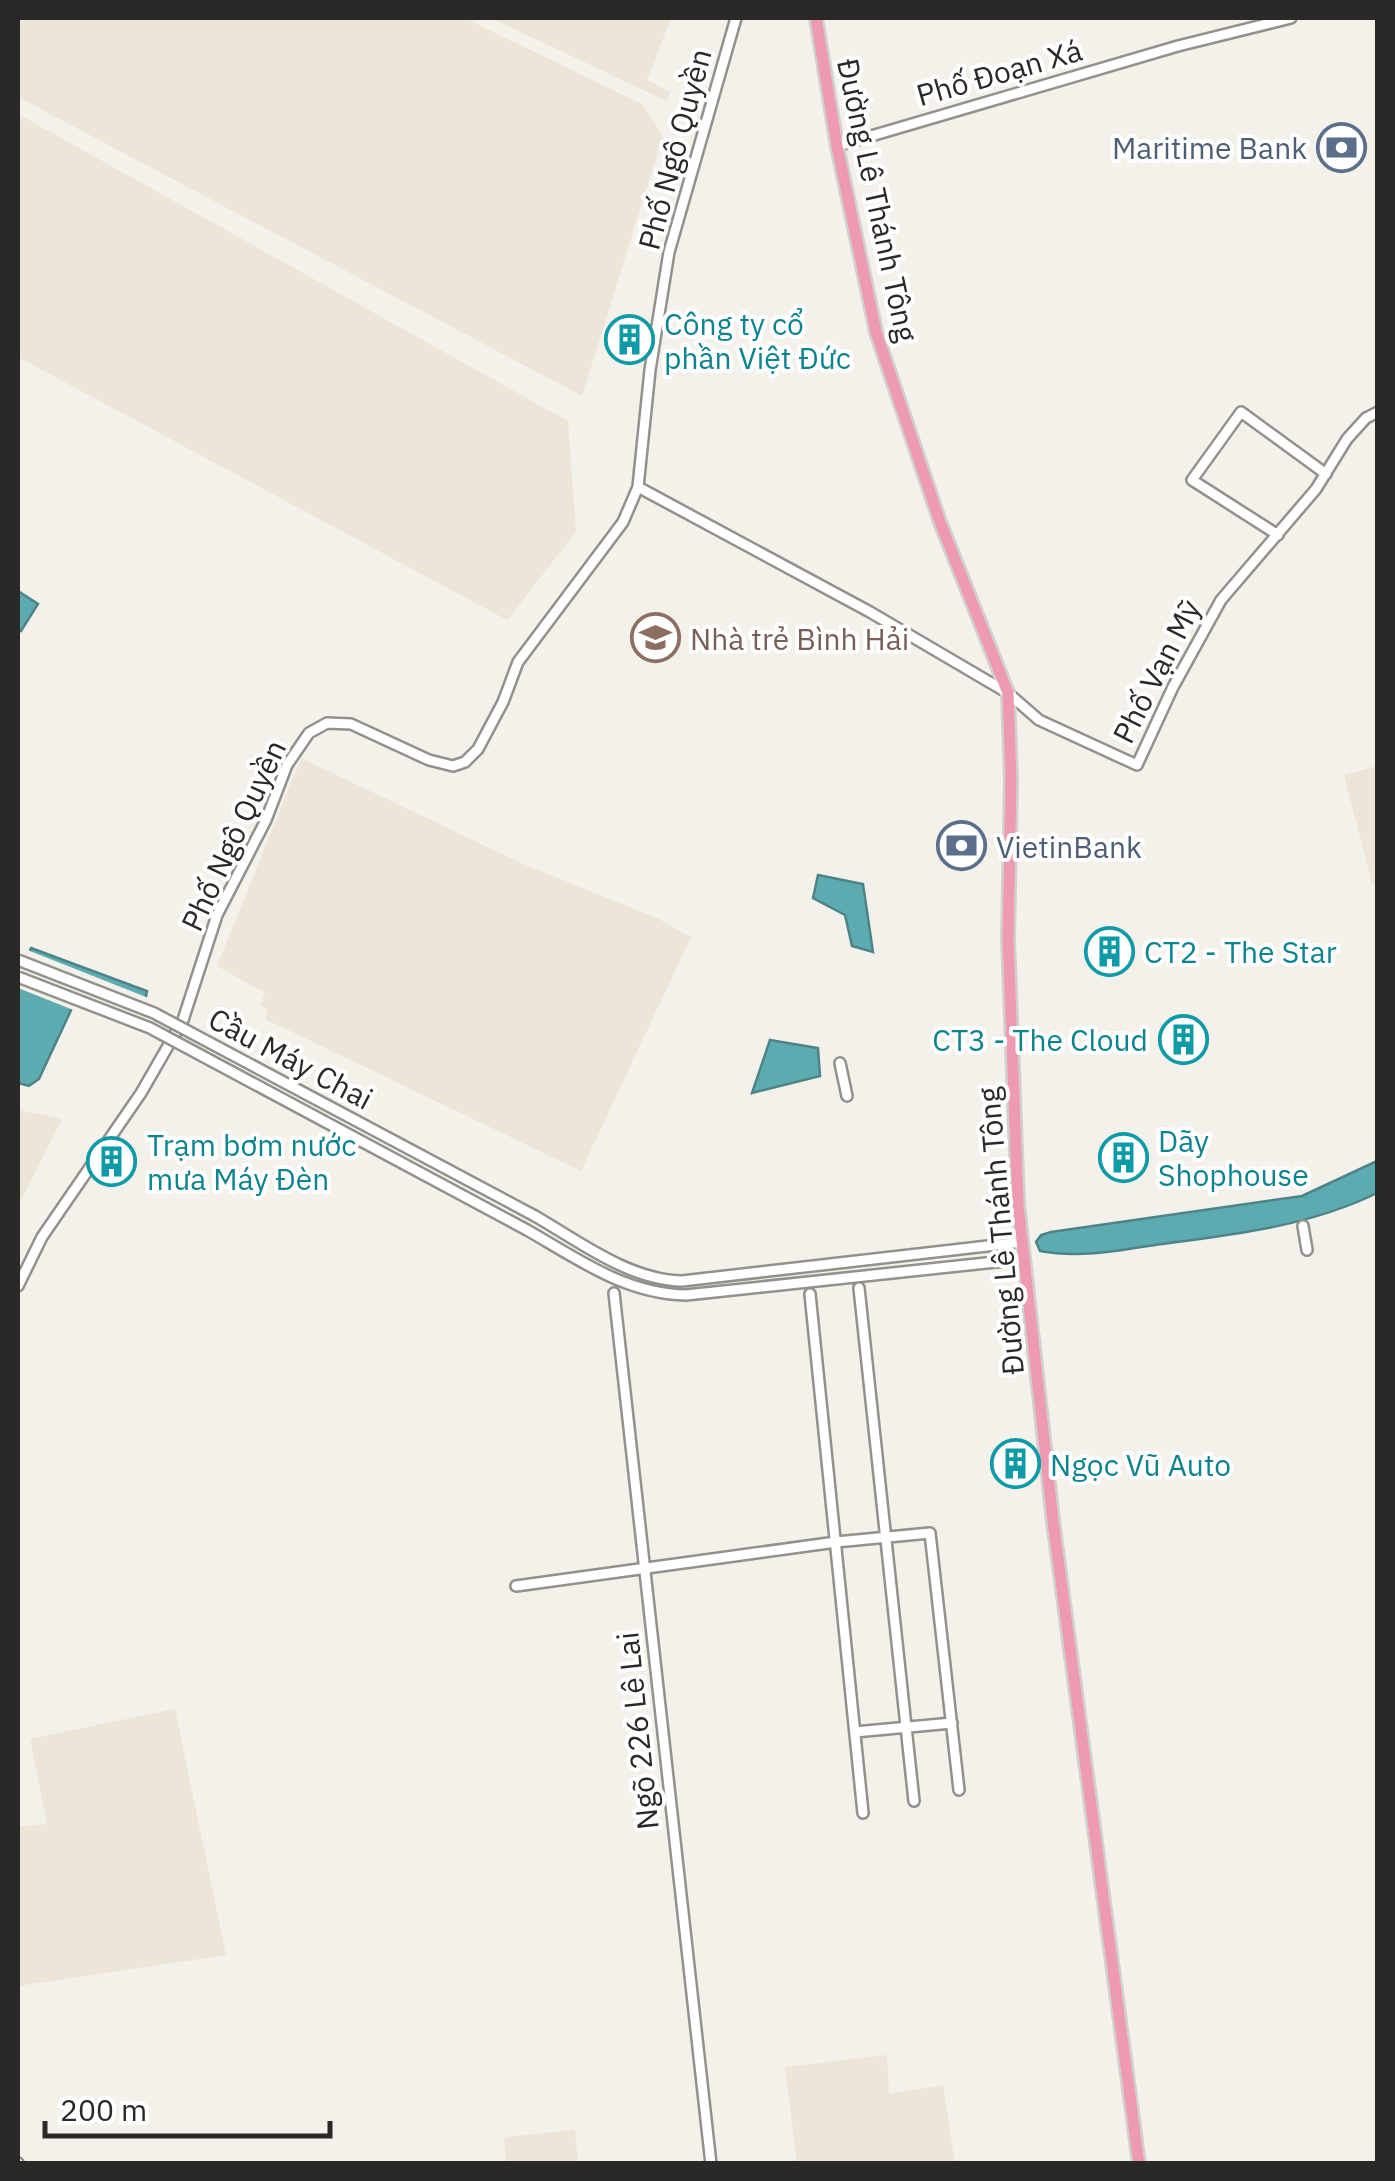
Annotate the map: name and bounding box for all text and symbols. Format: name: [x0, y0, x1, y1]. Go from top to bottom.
street label: Phố Đoạn Xá: [912, 30, 1086, 114]
street label: Phố Ngô Quyền: [628, 44, 720, 254]
street label: Đường Lê Thánh Tông: [829, 55, 927, 345]
bank icon: Maritime Bank: [1316, 121, 1368, 173]
place label: Maritime Bank: [1112, 128, 1307, 167]
place label: Công ty cổ phần Việt Đức: [664, 304, 851, 377]
building icon: Công ty cổ phần Việt Đức: [603, 314, 655, 366]
street label: Phố Vạn Mỹ: [1103, 593, 1209, 749]
school or university icon: Nhà trẻ Bình Hải: [629, 612, 681, 664]
place label: Nhà trẻ Bình Hải: [690, 619, 909, 658]
street label: Phố Ngô Quyền: [172, 733, 294, 937]
bank icon: VietinBank: [935, 820, 987, 872]
place label: VietinBank: [996, 827, 1142, 866]
building icon: CT2 - The Star: [1083, 925, 1135, 977]
place label: CT2 - The Star: [1144, 932, 1337, 971]
street label: Cầu Máy Chai: [202, 998, 380, 1118]
building icon: CT3 - The Cloud: [1157, 1013, 1209, 1065]
place label: CT3 - The Cloud: [932, 1020, 1148, 1059]
street label: Đường Lê Thánh Tông: [968, 1085, 1032, 1376]
place label: Dãy Shophouse: [1158, 1121, 1309, 1194]
place label: Trạm bơm nước mưa Máy Đèn: [147, 1125, 356, 1198]
building icon: Dãy Shophouse: [1097, 1131, 1149, 1183]
building icon: Trạm bơm nước mưa Máy Đèn: [86, 1135, 138, 1187]
building icon: Ngọc Vũ Auto: [989, 1438, 1041, 1490]
place label: Ngọc Vũ Auto: [1050, 1445, 1231, 1484]
street label: Ngõ 226 Lê Lai: [607, 1630, 667, 1832]
scale bar: [45, 2076, 330, 2138]
text: 200 m: [60, 2090, 147, 2129]

